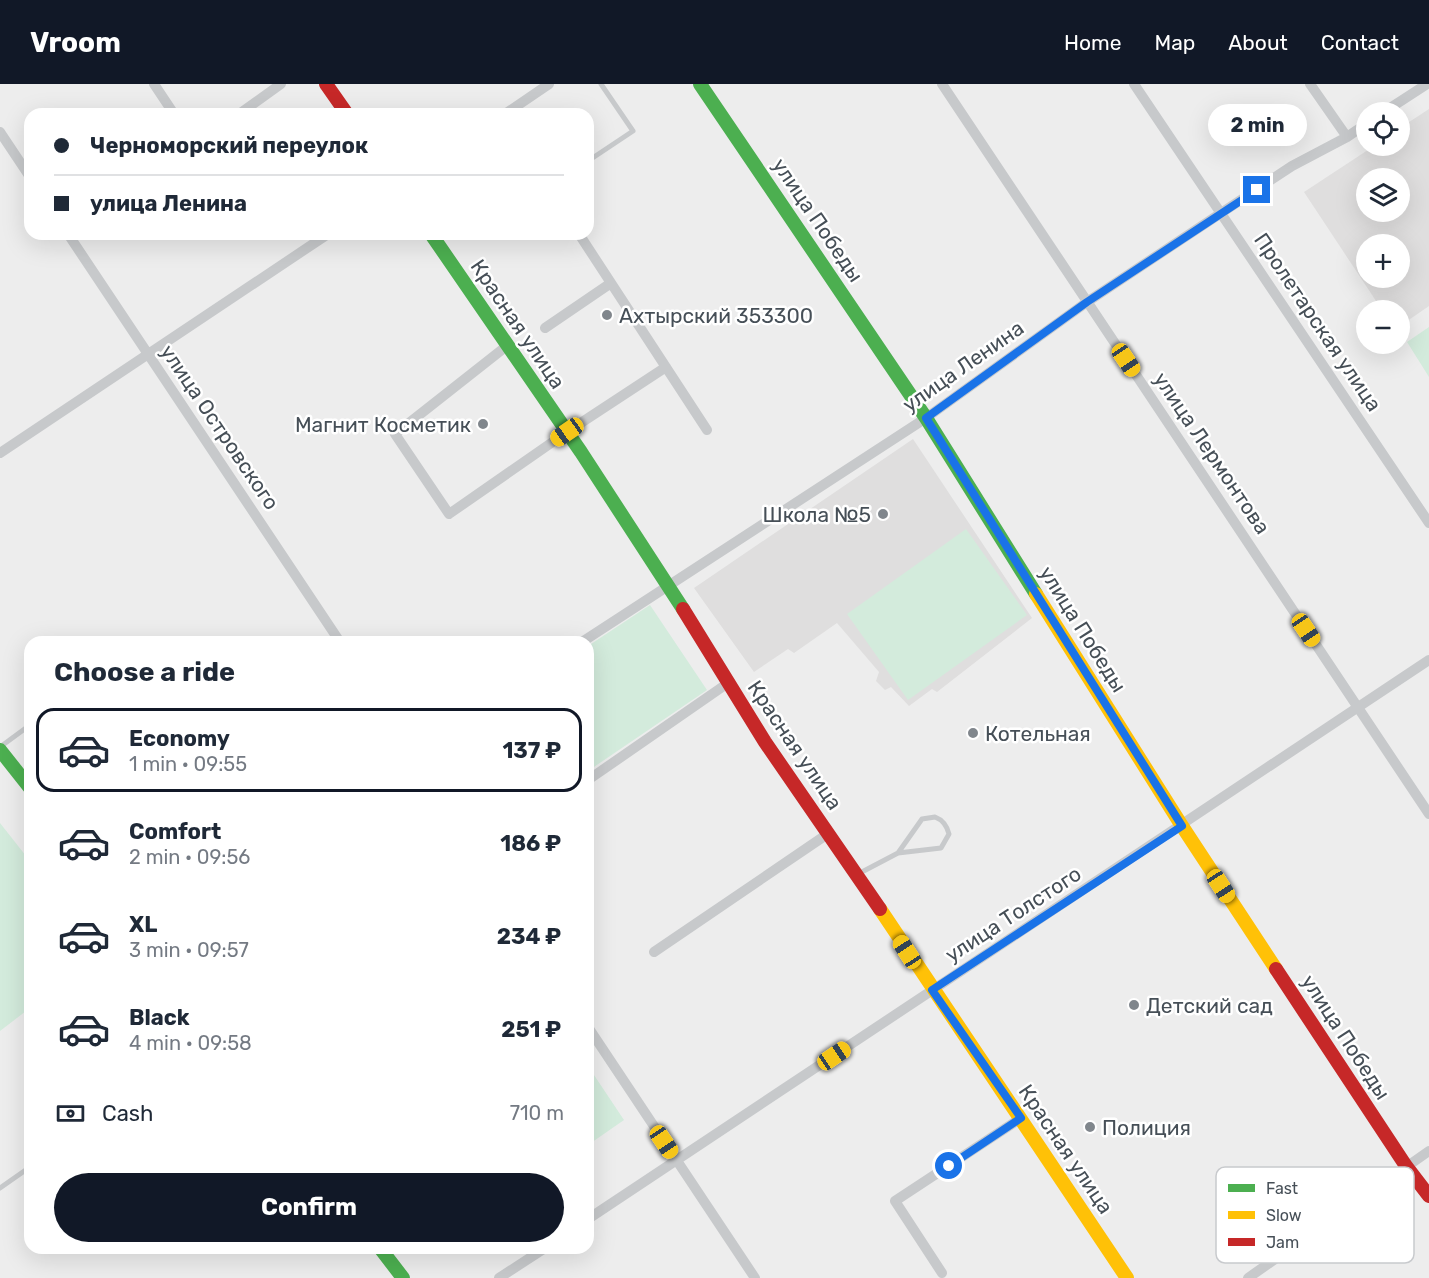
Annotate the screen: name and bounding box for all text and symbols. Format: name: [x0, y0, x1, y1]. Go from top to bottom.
text: Vroom: [30, 26, 121, 59]
text: Home: [1064, 30, 1121, 55]
text: Map: [1154, 30, 1195, 55]
text: About: [1228, 30, 1288, 55]
text: Contact: [1321, 30, 1399, 55]
map controls: [1356, 102, 1410, 354]
button: locate: [1356, 102, 1410, 156]
callout: 2 min: [1208, 103, 1306, 145]
text: 2 min: [1230, 113, 1285, 137]
text: Черноморский переулок: [90, 132, 368, 159]
street label: улица Победы: [767, 153, 869, 287]
button: layers: [1356, 168, 1410, 222]
route end: [1243, 176, 1270, 203]
text: улица Ленина: [90, 190, 247, 217]
street label: Пролетарская улица: [1249, 228, 1387, 416]
button: +: [1356, 234, 1410, 288]
street label: Красная улица: [466, 255, 570, 393]
button: −: [1356, 300, 1410, 354]
place label: Ахтырский 353300: [619, 303, 813, 328]
marker: Ахтырский 353300: [600, 308, 614, 322]
street label: улица Ленина: [898, 315, 1028, 417]
street label: улица Островского: [155, 340, 285, 514]
car: [1108, 340, 1144, 380]
street label: улица Лермонтова: [1149, 367, 1275, 539]
place label: Магнит Косметик: [295, 412, 471, 437]
car: [547, 414, 587, 450]
marker: Магнит Косметик: [476, 417, 490, 431]
place label: Школа №5: [763, 502, 871, 527]
marker: Школа №5: [876, 507, 890, 521]
street label: улица Победы: [1034, 561, 1132, 697]
car: [1288, 610, 1324, 650]
text: Choose a ride: [54, 656, 235, 688]
street label: Красная улица: [743, 676, 847, 814]
place label: Котельная: [985, 721, 1091, 746]
icon: car: [57, 723, 111, 777]
text: Economy: [129, 725, 230, 752]
marker: Котельная: [966, 726, 980, 740]
text: 137 ₽: [502, 737, 561, 764]
text: 1 min · 09:55: [129, 752, 247, 776]
icon: car: [57, 816, 111, 870]
text: Comfort: [129, 818, 221, 845]
text: 186 ₽: [500, 830, 561, 857]
text: 2 min · 09:56: [129, 845, 250, 869]
street label: улица Толстого: [940, 861, 1086, 967]
car: [1204, 866, 1238, 906]
icon: car: [57, 909, 111, 963]
text: XL: [129, 911, 157, 938]
text: 234 ₽: [497, 923, 561, 950]
car: [890, 932, 924, 972]
text: 3 min · 09:57: [129, 938, 249, 962]
street label: улица Победы: [1296, 970, 1396, 1104]
place label: Детский сад: [1146, 993, 1273, 1018]
marker: Детский сад: [1127, 998, 1141, 1012]
icon: car: [57, 1002, 111, 1056]
text: Black: [129, 1004, 190, 1031]
text: 251 ₽: [501, 1016, 561, 1043]
text: 4 min · 09:58: [129, 1031, 252, 1055]
car: [814, 1038, 854, 1074]
street label: Красная улица: [1014, 1080, 1118, 1218]
icon: cash: [54, 1097, 87, 1130]
text: Cash: [102, 1100, 153, 1127]
text: 710 m: [510, 1101, 564, 1125]
place label: Полиция: [1102, 1115, 1191, 1140]
marker: Полиция: [1083, 1120, 1097, 1134]
car: [646, 1122, 682, 1162]
route start: [935, 1152, 962, 1179]
legend: [1216, 1167, 1414, 1263]
button: Confirm: [54, 1173, 564, 1242]
text: Fast: [1266, 1179, 1298, 1198]
text: Slow: [1266, 1206, 1302, 1225]
text: Jam: [1266, 1233, 1299, 1252]

